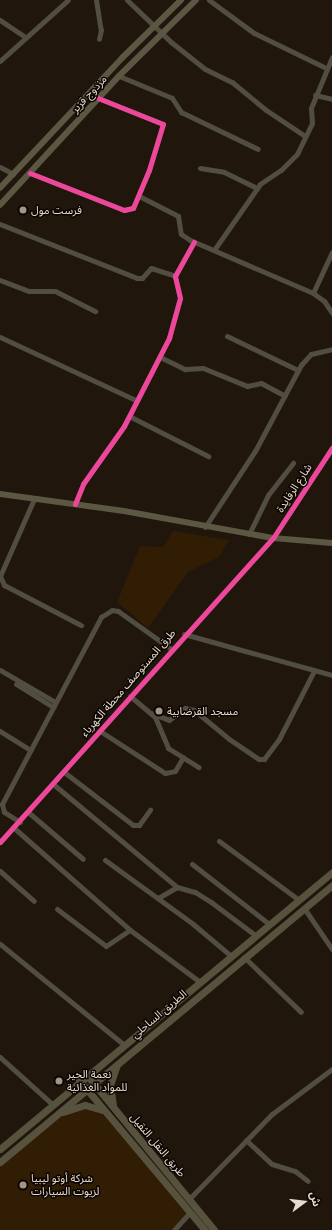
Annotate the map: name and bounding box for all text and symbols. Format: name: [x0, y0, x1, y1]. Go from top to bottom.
street label: مزدوج قزير: [68, 73, 110, 115]
place label: فرست مول: [31, 203, 82, 217]
marker: فرست مول: [18, 205, 28, 215]
street label: شارع الرفايدة: [273, 461, 315, 515]
street label: طرق المستوصف محطة الكهرباء: [78, 627, 178, 739]
place label: مسجد القرضابية: [167, 704, 238, 718]
marker: مسجد القرضابية: [154, 706, 164, 716]
street label: الطريق الساحلي: [129, 987, 189, 1041]
place label: نعمة الخير للمواد الغذائية: [67, 1068, 127, 1094]
marker: نعمة الخير للمواد الغذائية: [54, 1076, 64, 1086]
street label: طريق النقل الثقيل: [128, 1110, 188, 1180]
place label: شركة أوتو ليبيا لزيوت السيارات: [31, 1172, 99, 1198]
marker: شركة أوتو ليبيا لزيوت السيارات: [18, 1180, 28, 1190]
north arrow: [284, 1182, 324, 1222]
text: ش: [308, 1190, 324, 1208]

